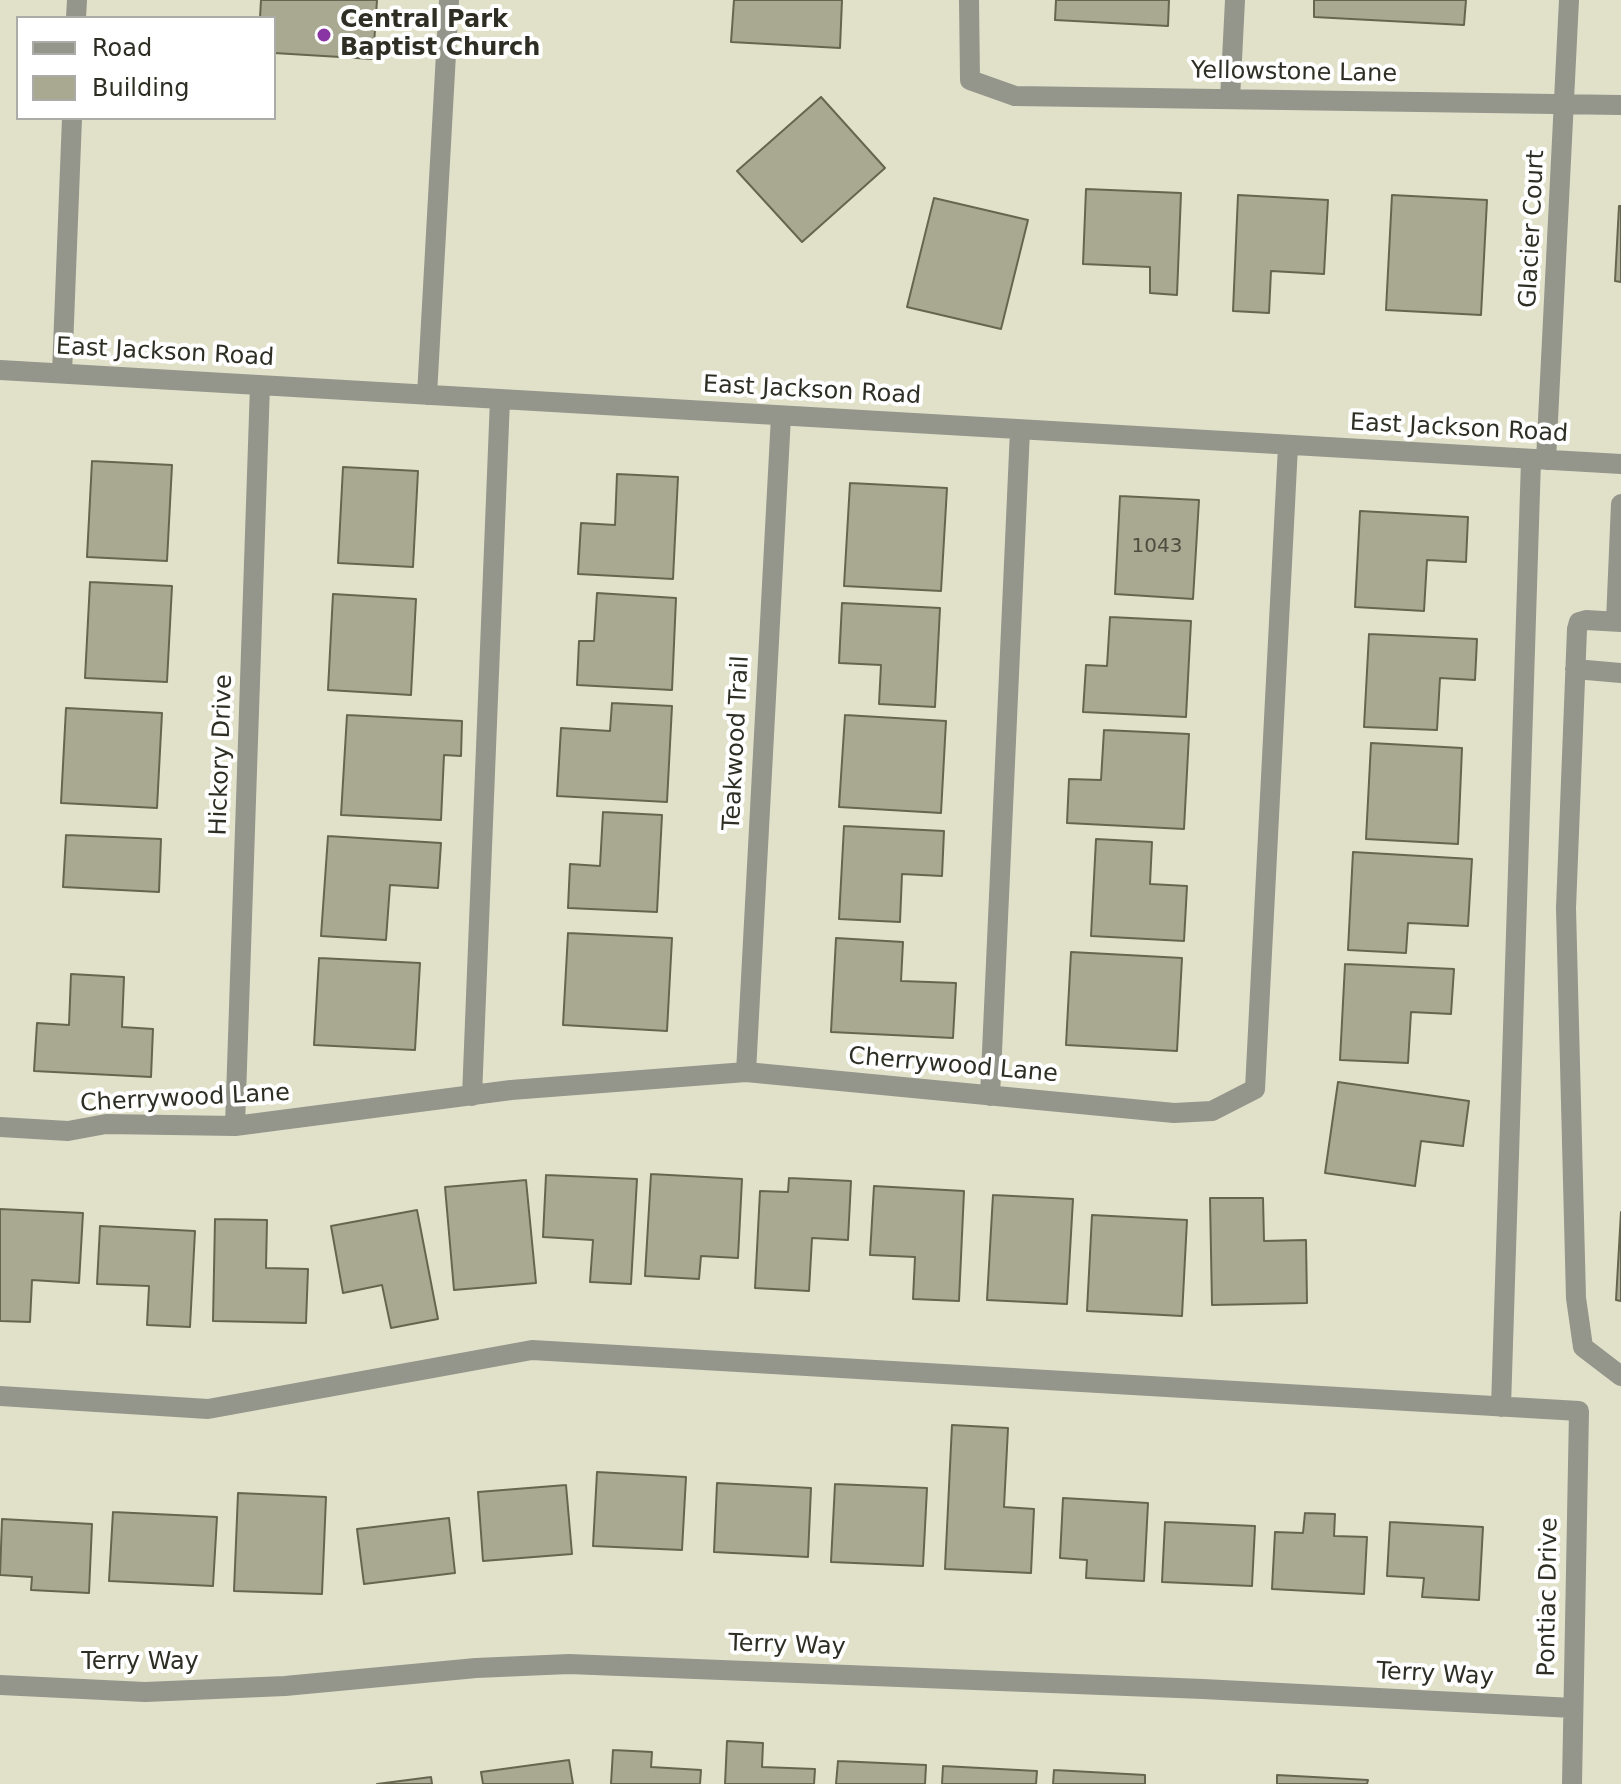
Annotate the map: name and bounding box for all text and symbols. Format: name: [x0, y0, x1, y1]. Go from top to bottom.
place label: Central Park Baptist Church: [340, 7, 540, 63]
legend: [16, 16, 276, 120]
marker: Central Park Baptist Church: [315, 26, 333, 44]
text: Road: [92, 34, 152, 62]
street label: Yellowstone Lane: [1191, 57, 1397, 89]
text: Building: [92, 74, 189, 102]
street label: Glacier Court: [1514, 149, 1552, 309]
street label: East Jackson Road: [55, 333, 275, 373]
street label: East Jackson Road: [702, 371, 922, 411]
street label: East Jackson Road: [1349, 409, 1569, 449]
house number: 1043: [1132, 535, 1182, 559]
street label: Teakwood Trail: [718, 655, 756, 831]
street label: Hickory Drive: [205, 674, 239, 836]
street label: Cherrywood Lane: [847, 1042, 1059, 1090]
street label: Cherrywood Lane: [79, 1079, 291, 1119]
street label: Pontiac Drive: [1533, 1517, 1565, 1677]
street label: Terry Way: [728, 1630, 846, 1662]
street label: Terry Way: [81, 1649, 199, 1677]
street label: Terry Way: [1376, 1658, 1494, 1692]

